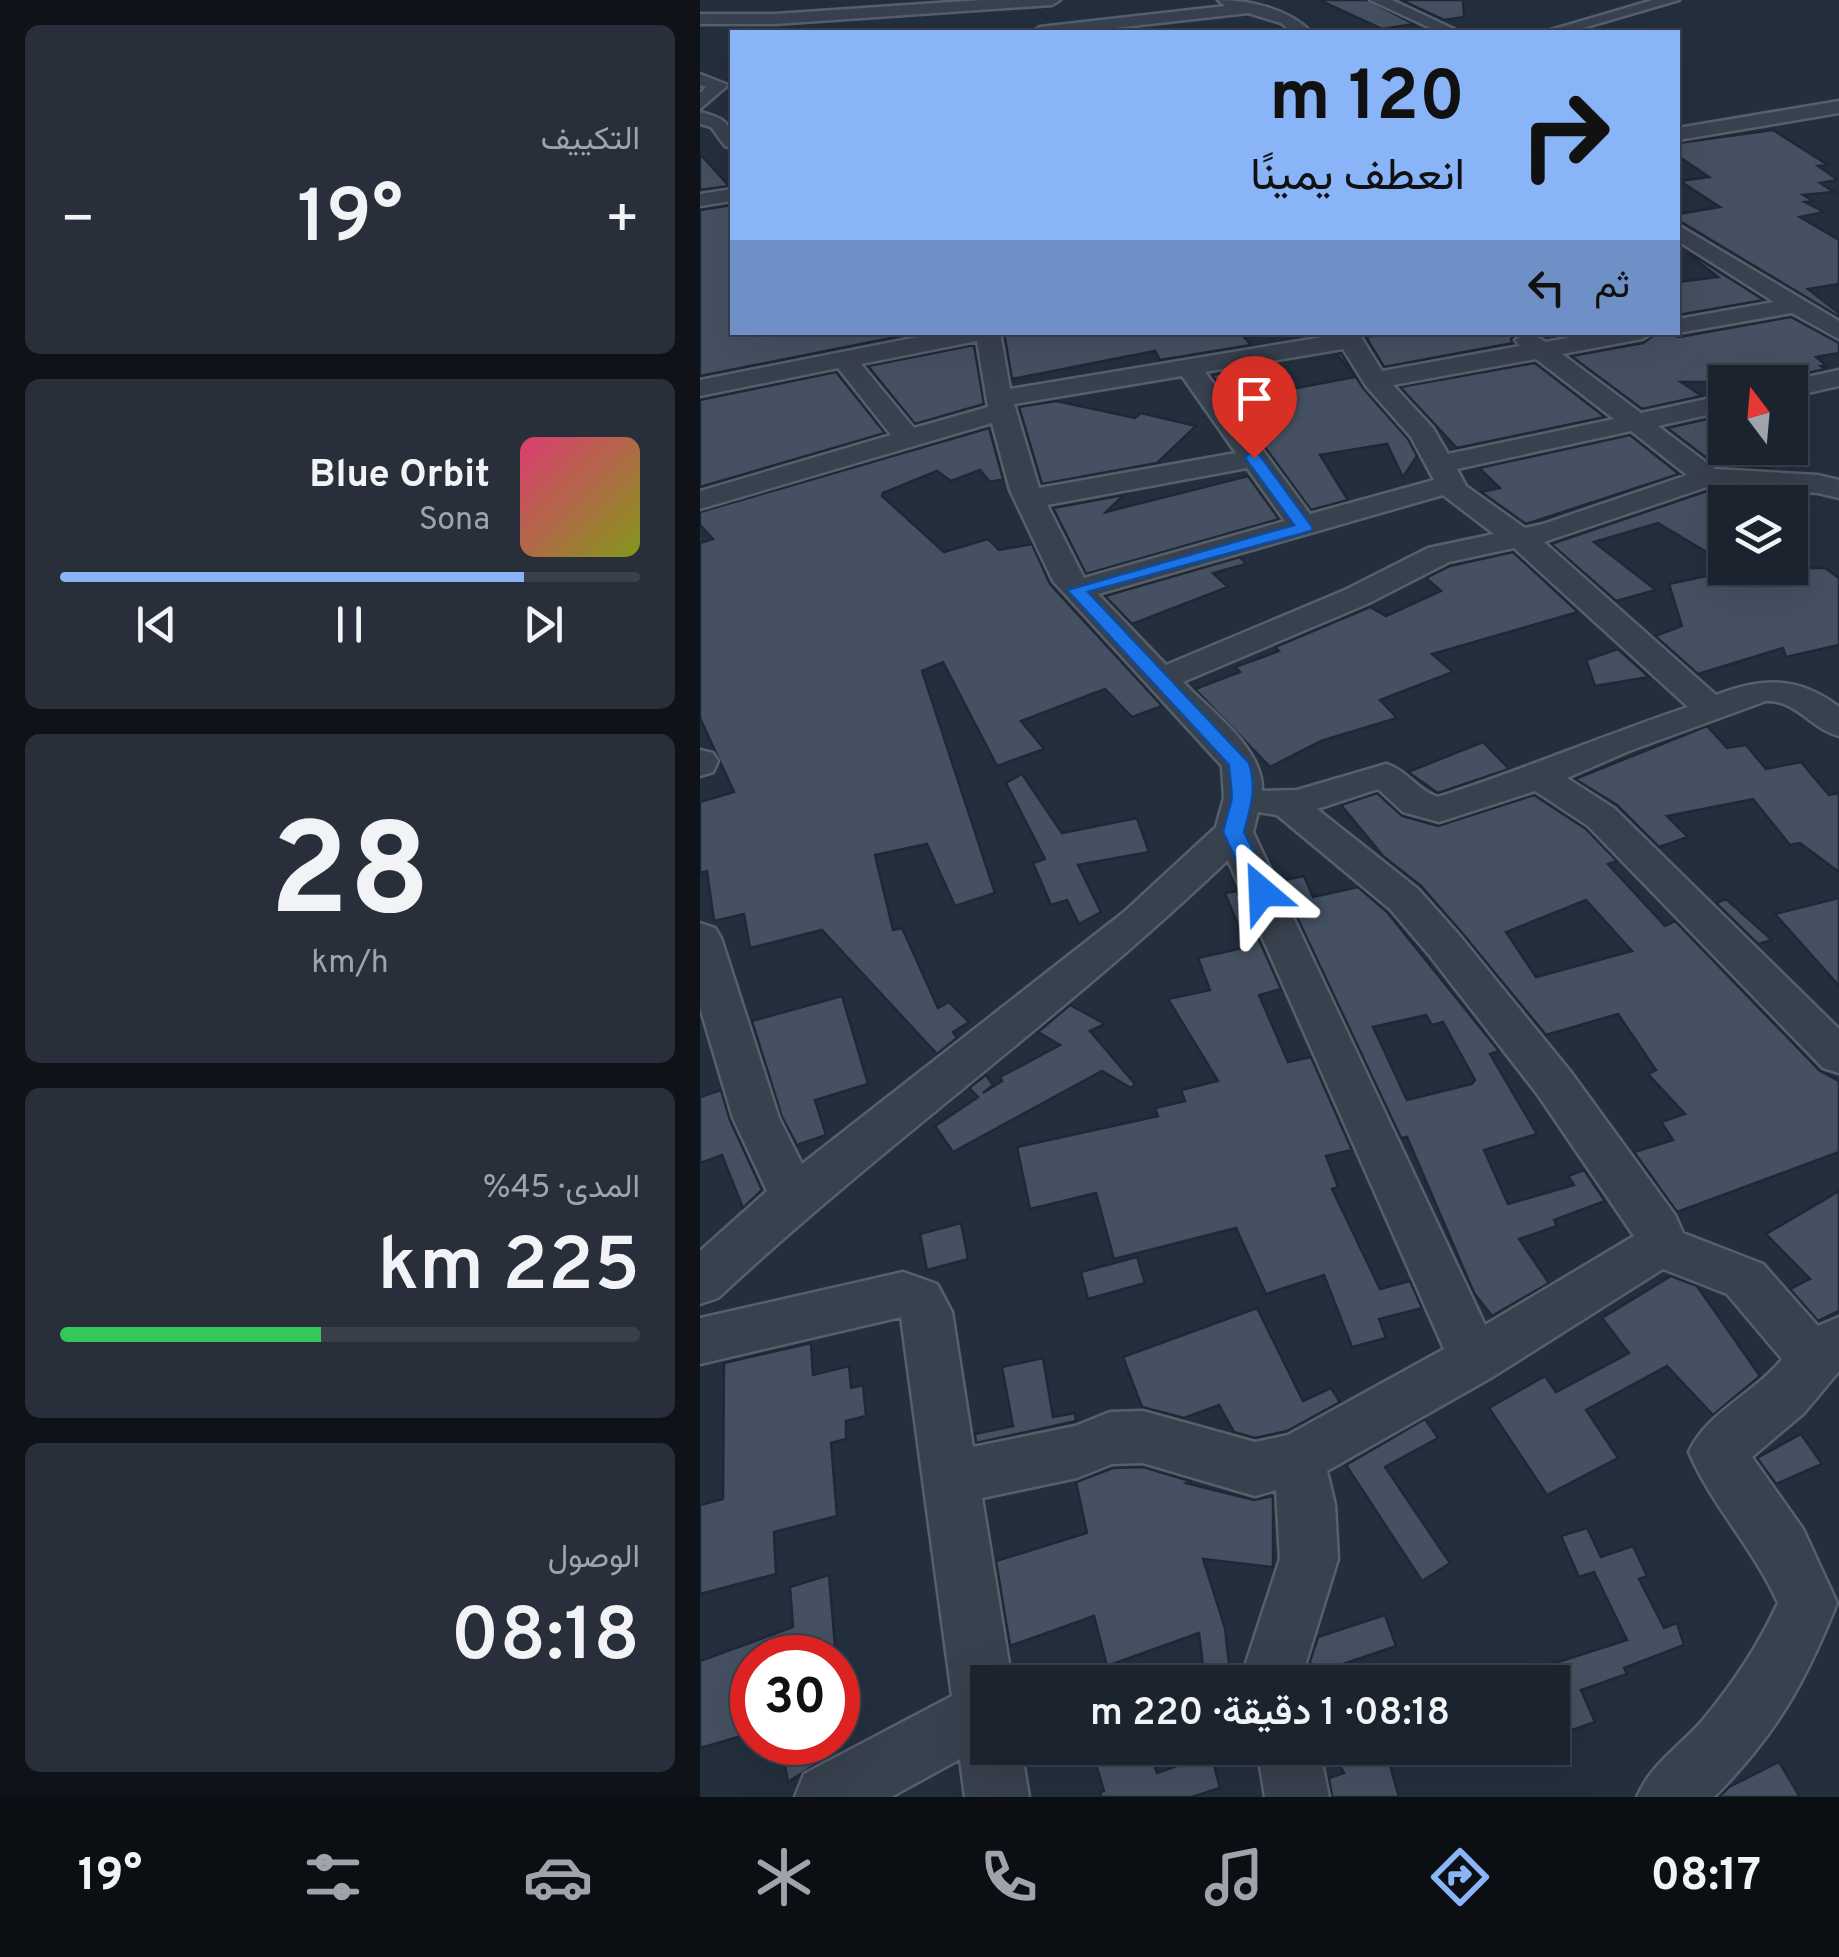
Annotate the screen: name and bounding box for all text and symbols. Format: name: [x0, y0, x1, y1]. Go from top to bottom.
text: 120 m: [1269, 56, 1465, 145]
icon: right: [1500, 70, 1630, 200]
text: التكييف: [541, 121, 640, 161]
text: انعطف يمينًا: [1250, 149, 1465, 206]
text: 19°: [297, 174, 403, 269]
text: −: [60, 187, 95, 257]
text: +: [605, 187, 640, 257]
icon: left: [1519, 260, 1574, 315]
text: ثم: [1594, 263, 1630, 312]
pin: [1212, 356, 1297, 459]
north arrow: [1708, 365, 1808, 465]
map controls: [1708, 365, 1808, 585]
icon: arrive: [1227, 371, 1282, 426]
text: Blue Orbit: [309, 452, 490, 501]
button: layers: [1708, 485, 1808, 585]
text: Sona: [419, 501, 490, 541]
icon: previous: [129, 597, 184, 652]
icon: pause: [322, 597, 377, 652]
icon: next: [516, 597, 571, 652]
text: 28: [269, 796, 431, 961]
position arrow: [1210, 840, 1314, 944]
text: km/h: [311, 944, 389, 984]
text: المدى · 45%: [483, 1169, 640, 1209]
text: 225 km: [377, 1222, 640, 1317]
text: الوصول: [548, 1539, 640, 1579]
text: 08:18: [451, 1592, 640, 1687]
speed limit sign: 30: [730, 1635, 860, 1765]
text: 08:18 · 1 دقيقة · 220 m: [1090, 1690, 1450, 1739]
icon: filters: [298, 1842, 368, 1912]
icon: car: [523, 1842, 593, 1912]
icon: climate: [749, 1842, 819, 1912]
icon: phone: [974, 1842, 1044, 1912]
icon: music: [1199, 1842, 1269, 1912]
icon: directions: [1425, 1842, 1495, 1912]
text: 19°: [78, 1849, 142, 1906]
text: 08:17: [1650, 1849, 1761, 1906]

